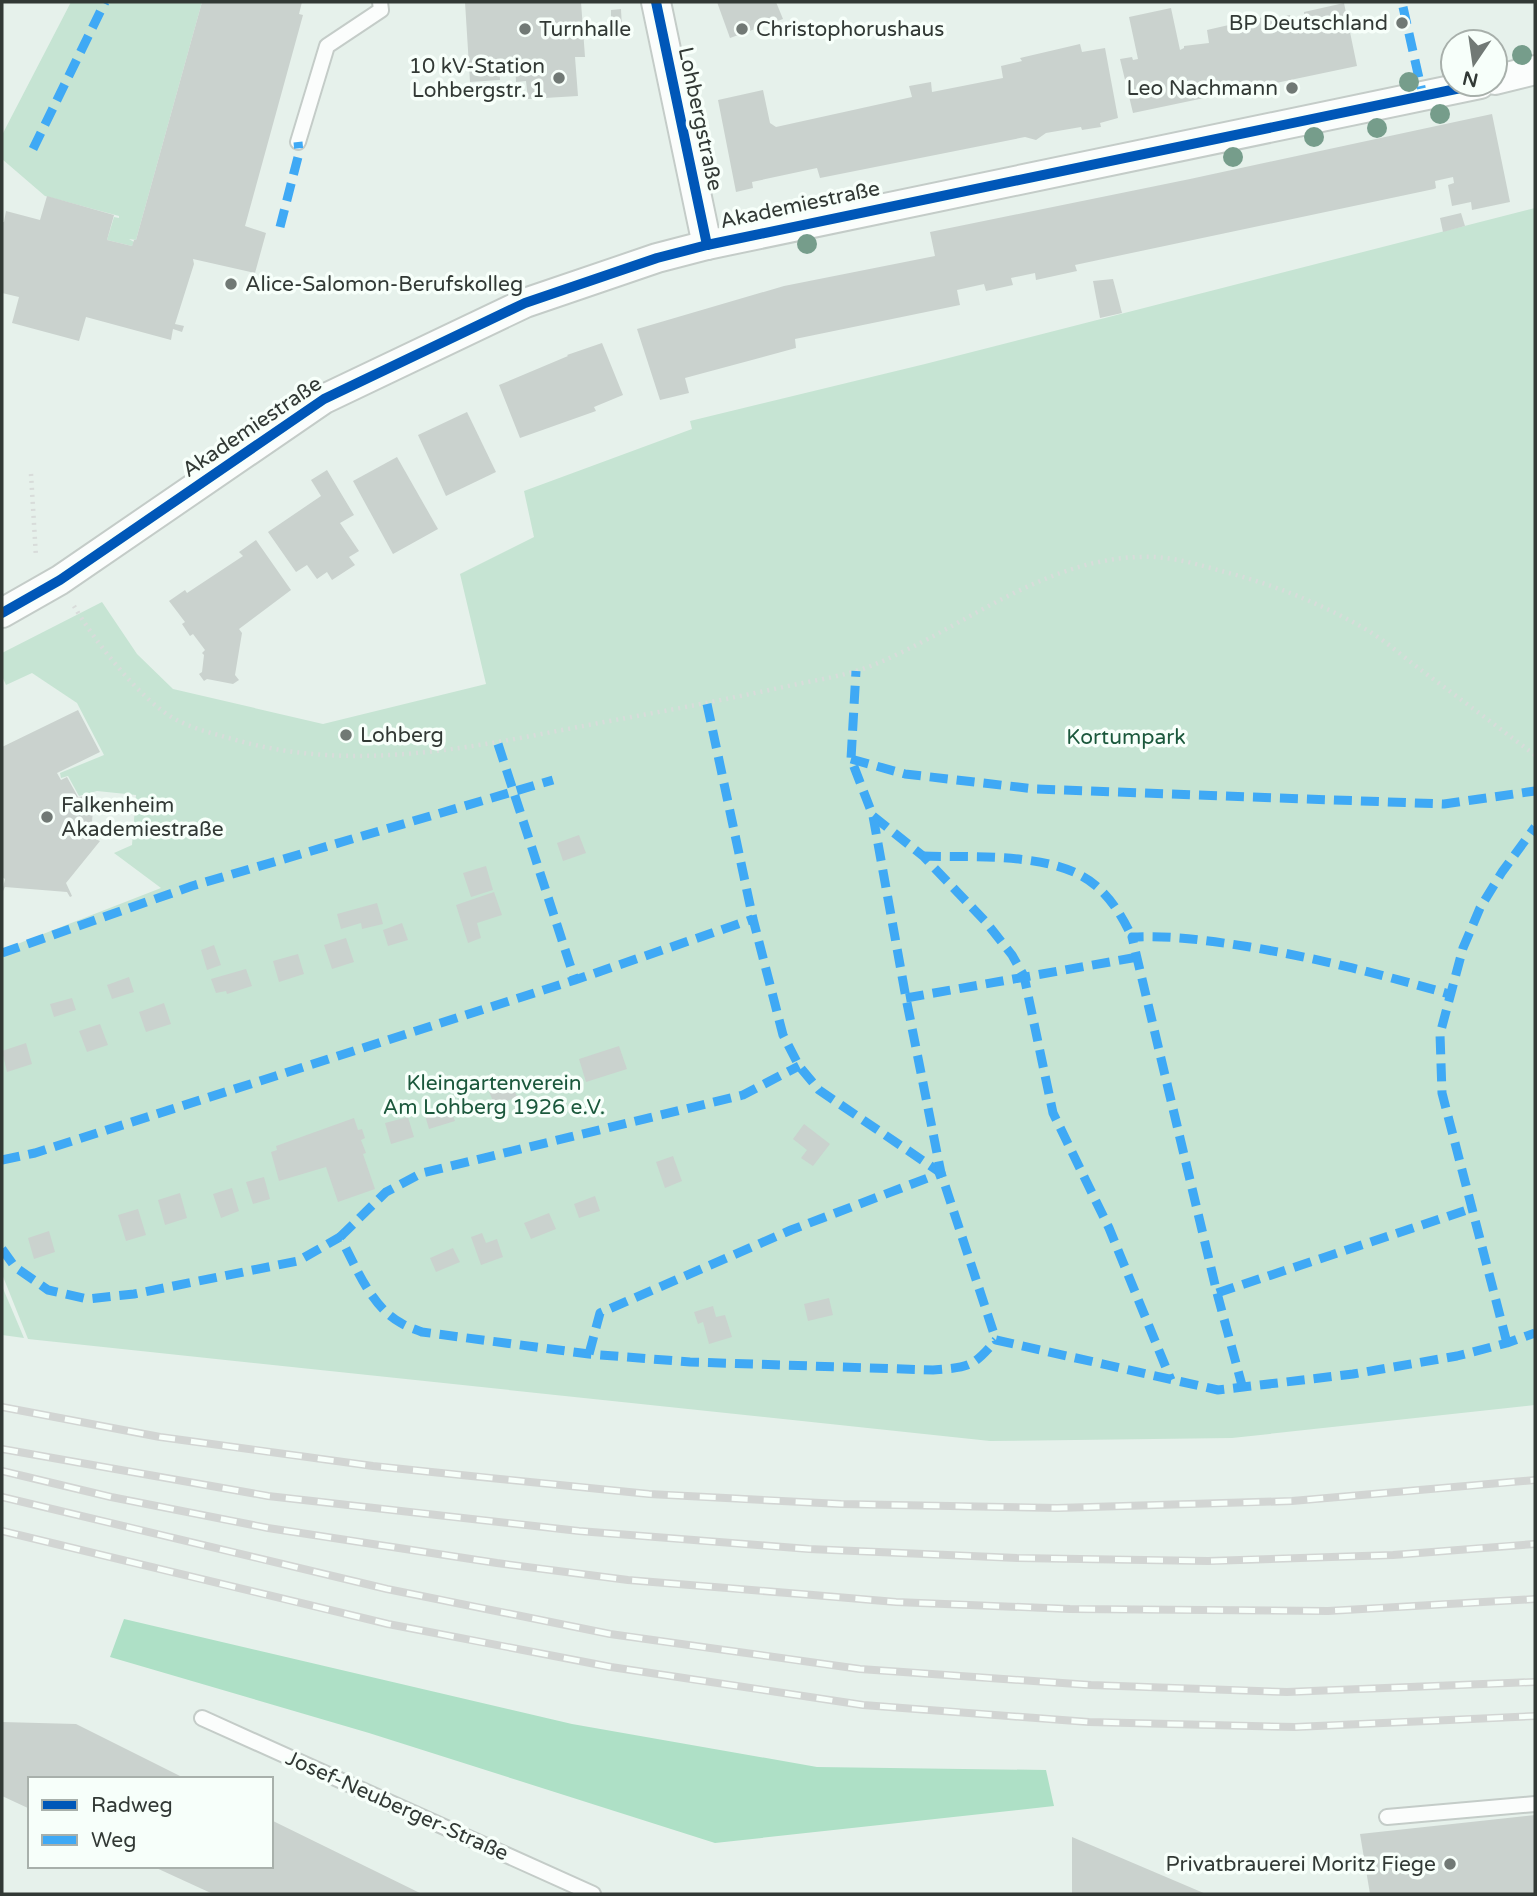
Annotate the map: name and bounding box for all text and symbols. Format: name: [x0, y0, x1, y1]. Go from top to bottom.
place label: BP Deutschland: [1229, 11, 1388, 36]
marker: BP Deutschland: [1394, 15, 1410, 31]
place label: Turnhalle: [539, 17, 631, 42]
place label: Christophorushaus: [756, 17, 944, 42]
marker: Turnhalle: [517, 21, 533, 37]
marker: Christophorushaus: [734, 21, 750, 37]
north arrow: [1439, 28, 1509, 98]
street label: Lohbergstraße: [673, 45, 727, 193]
place label: 10 kV-Station Lohbergstr. 1: [409, 54, 545, 103]
text: N: [1460, 66, 1480, 91]
marker: 10 kV-Station Lohbergstr. 1: [551, 70, 567, 86]
place label: Leo Nachmann: [1126, 76, 1278, 101]
marker: Leo Nachmann: [1284, 80, 1300, 96]
street label: Akademiestraße: [718, 176, 882, 234]
place label: Alice-Salomon-Berufskolleg: [245, 272, 523, 297]
marker: Alice-Salomon-Berufskolleg: [223, 276, 239, 292]
street label: Akademiestraße: [178, 371, 326, 483]
place label: Lohberg: [360, 723, 444, 748]
park label: Kortumpark: [1066, 725, 1186, 750]
marker: Lohberg: [338, 727, 354, 743]
place label: Falkenheim Akademiestraße: [61, 793, 224, 842]
marker: Falkenheim Akademiestraße: [39, 809, 55, 825]
park label: Kleingartenverein Am Lohberg 1926 e.V.: [383, 1071, 605, 1120]
street label: Josef-Neuberger-Straße: [282, 1746, 512, 1866]
legend: [28, 1777, 273, 1868]
text: Radweg: [91, 1793, 173, 1818]
text: Weg: [91, 1828, 136, 1853]
place label: Privatbrauerei Moritz Fiege: [1165, 1852, 1436, 1877]
marker: Privatbrauerei Moritz Fiege: [1442, 1856, 1458, 1872]

